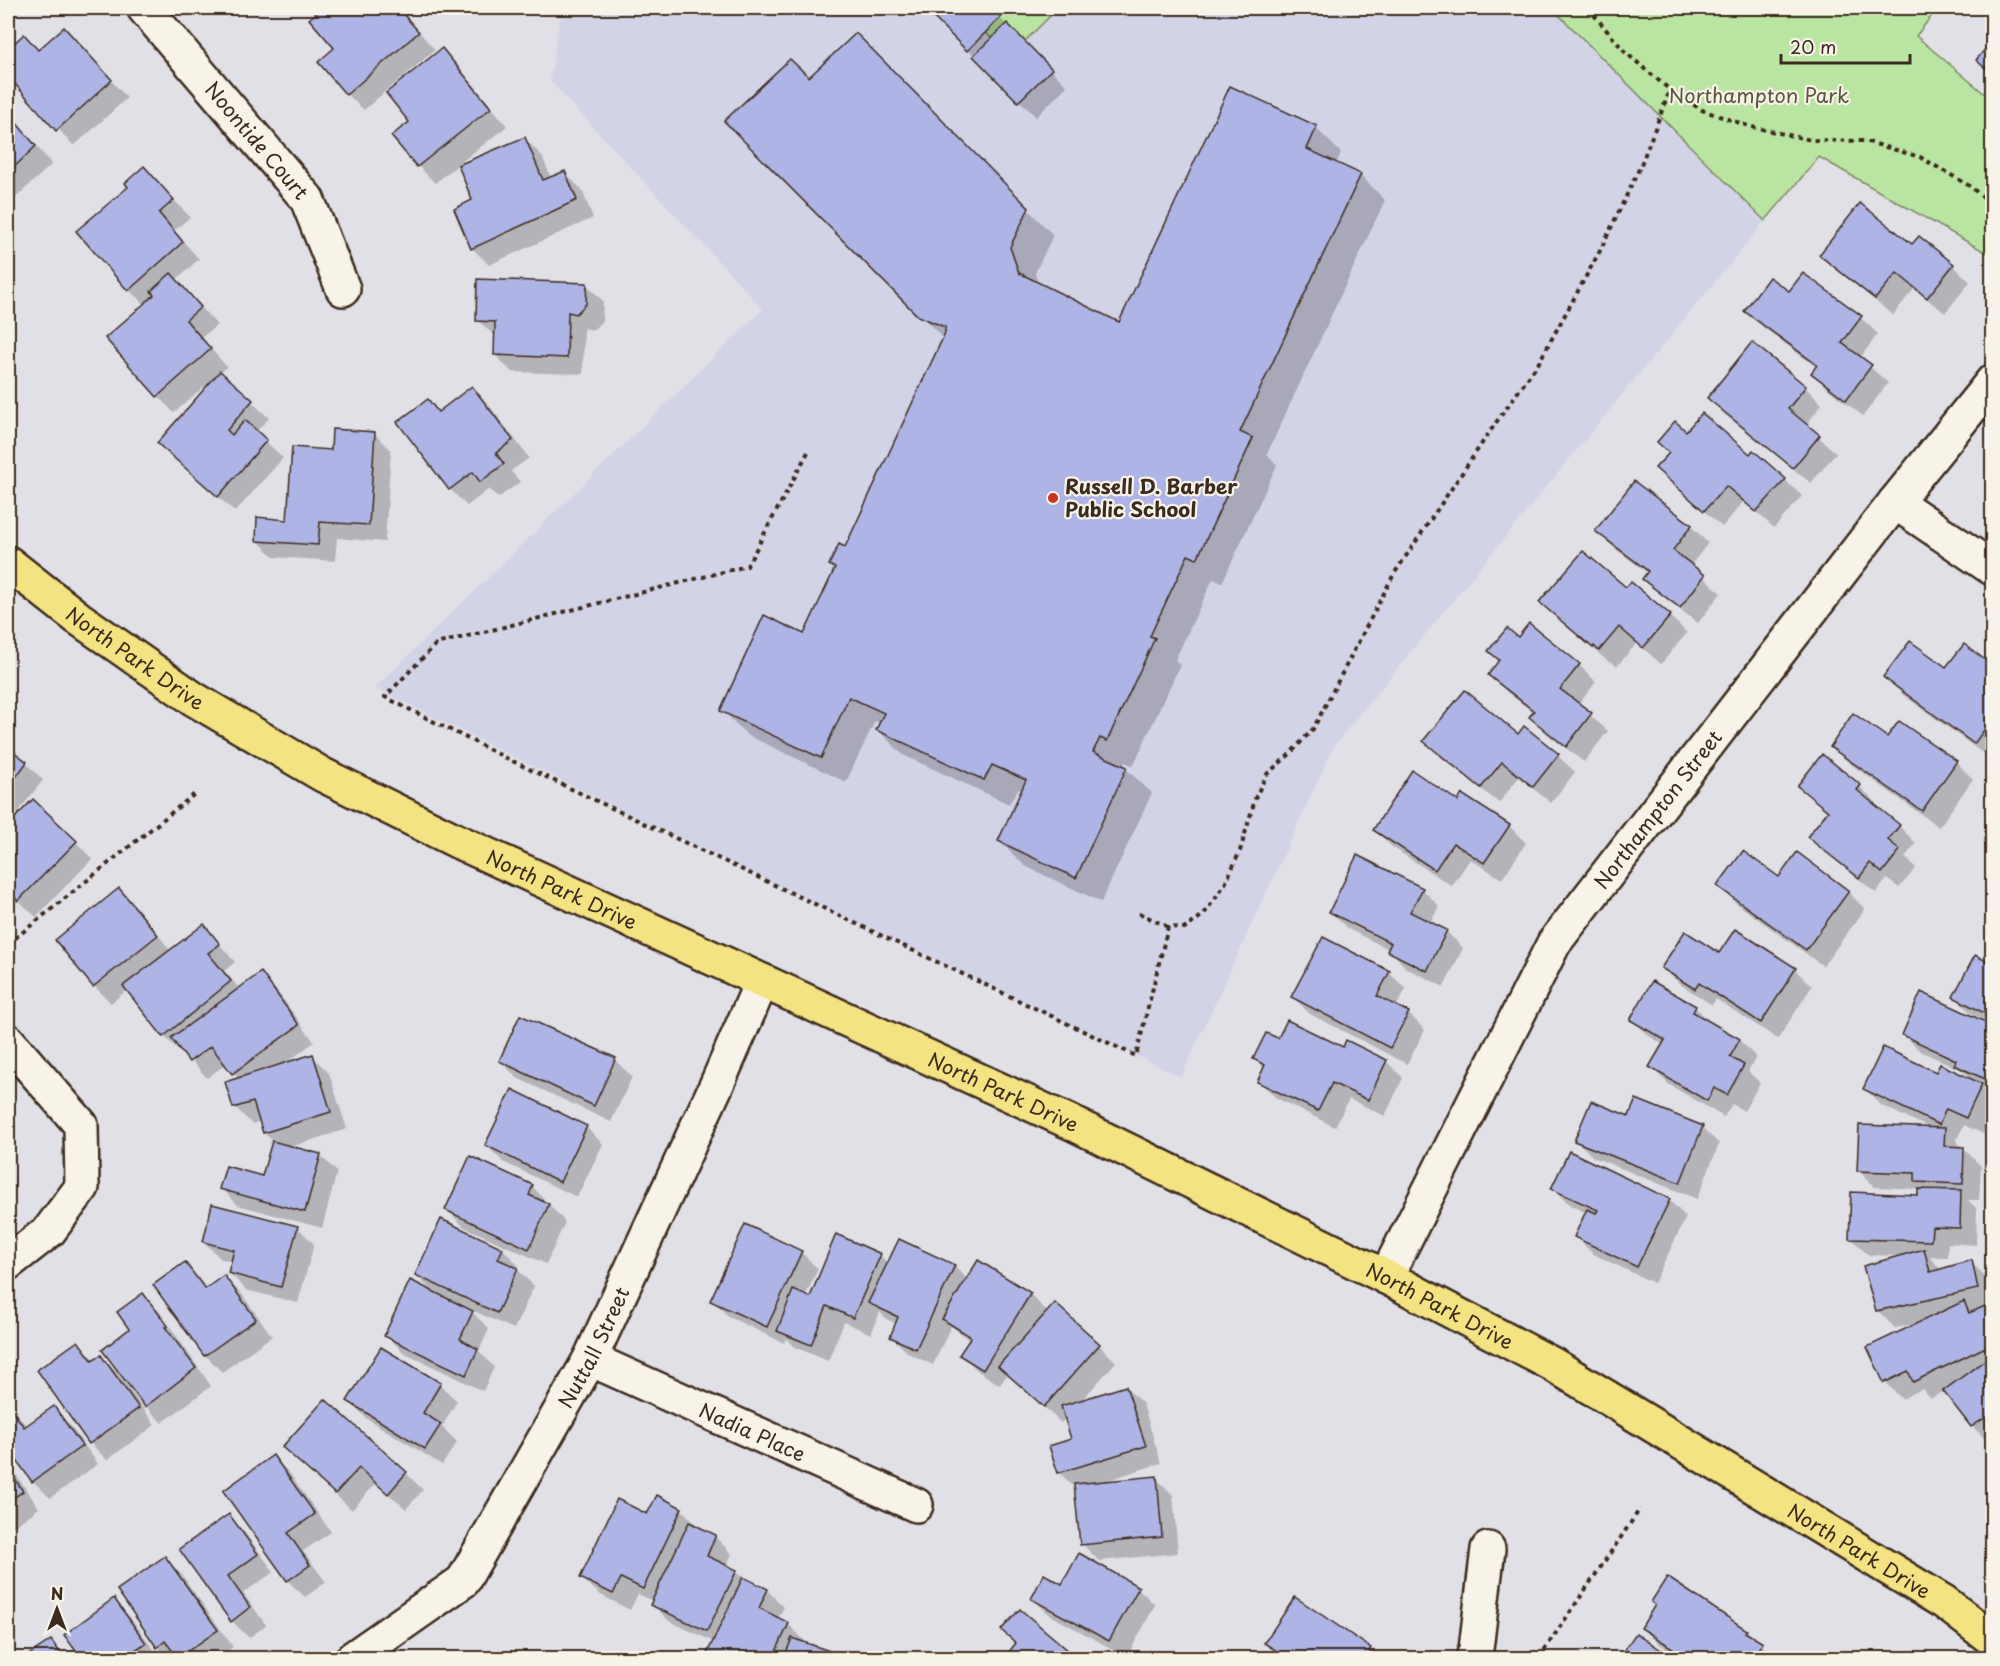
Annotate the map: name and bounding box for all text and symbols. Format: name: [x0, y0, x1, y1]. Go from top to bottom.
scale bar: [1781, 27, 1910, 65]
text: 20 m: [1790, 33, 1836, 60]
street label: Noontide Court: [198, 75, 316, 206]
park label: Northampton Park: [1669, 80, 1849, 110]
place label: Russell D. Barber Public School: [1065, 471, 1238, 524]
marker: Russell D. Barber Public School: [1046, 491, 1060, 505]
street label: North Park Drive: [60, 599, 210, 717]
street label: Northampton Street: [1586, 723, 1729, 895]
street label: North Park Drive: [482, 842, 642, 937]
street label: North Park Drive: [923, 1044, 1084, 1139]
street label: North Park Drive: [1361, 1255, 1519, 1356]
street label: Nuttall Street: [550, 1282, 636, 1413]
street label: Nadia Place: [695, 1395, 810, 1469]
street label: North Park Drive: [1782, 1496, 1937, 1606]
north arrow: [27, 1579, 87, 1639]
text: N: [51, 1581, 63, 1605]

